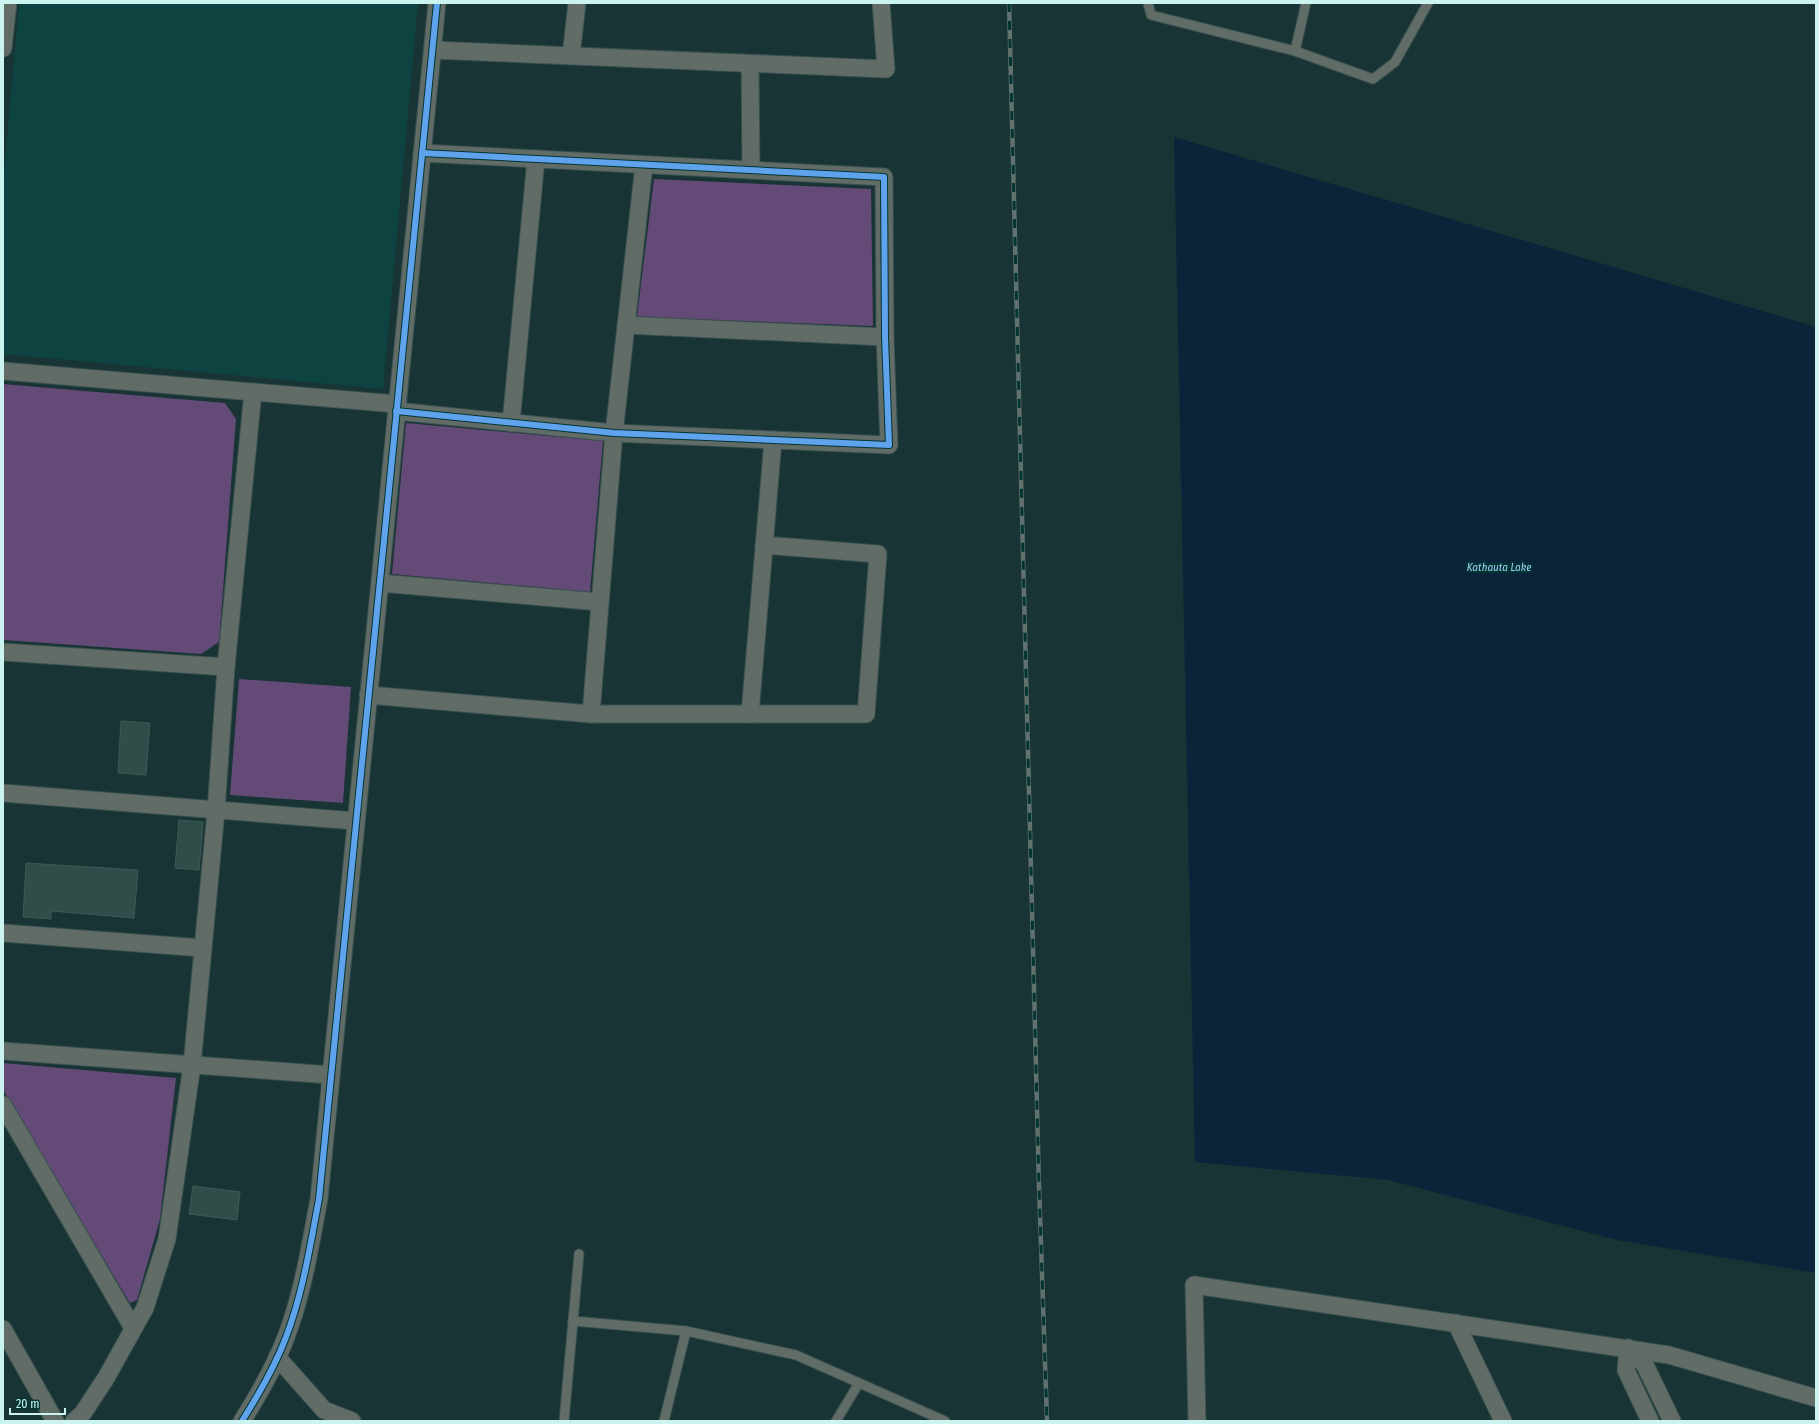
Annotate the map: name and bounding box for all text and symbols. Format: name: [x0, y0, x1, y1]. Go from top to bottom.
water label: Kathauta Lake: [1467, 561, 1531, 574]
scale bar: [10, 1390, 65, 1416]
text: 20 m: [16, 1397, 40, 1411]

